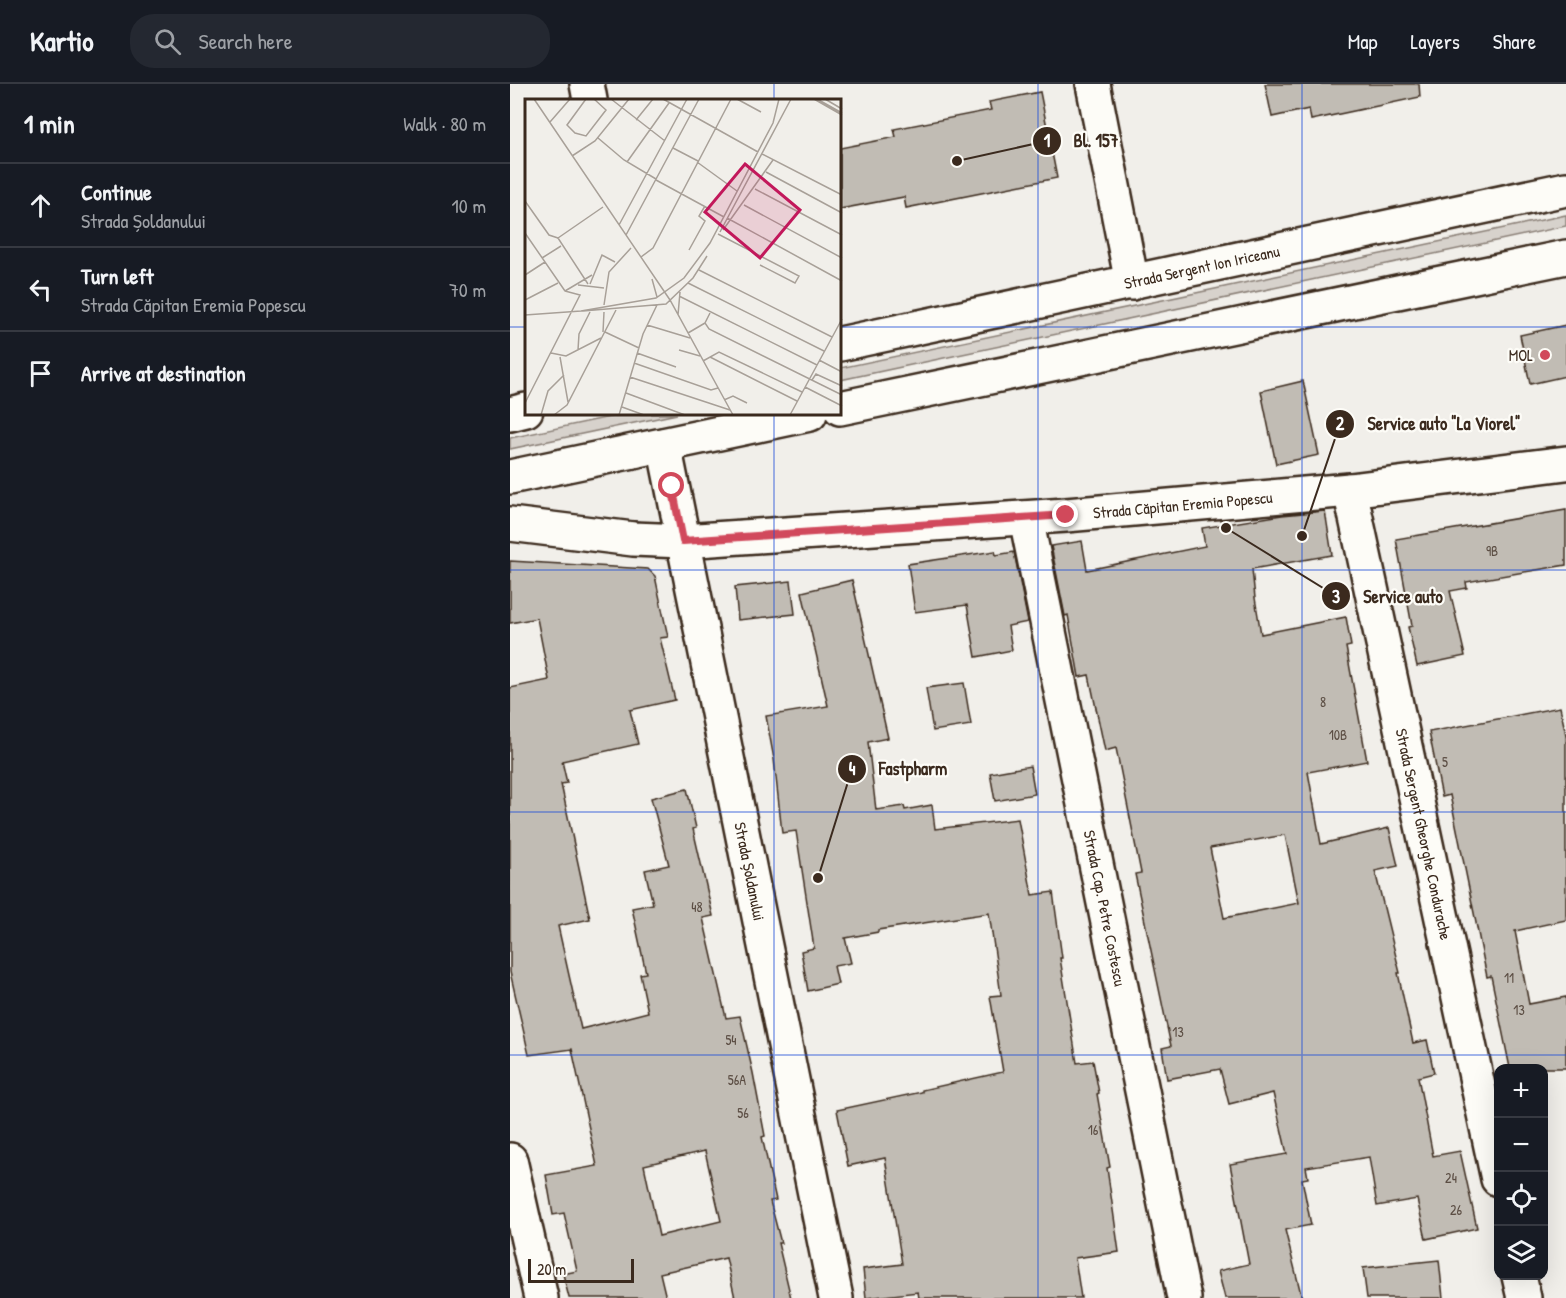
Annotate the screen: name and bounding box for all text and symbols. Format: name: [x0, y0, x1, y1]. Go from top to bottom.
search box: [130, 14, 550, 68]
text: Kartio: [30, 22, 94, 60]
icon: search: [151, 25, 184, 58]
text: Search here: [199, 26, 293, 56]
text: Map: [1348, 27, 1377, 56]
text: Layers: [1410, 27, 1460, 56]
text: Share: [1493, 27, 1536, 56]
inset map: [525, 99, 842, 416]
text: 1 min: [24, 106, 75, 141]
text: Walk · 80 m: [403, 110, 486, 137]
callout: Bl. 157: [1032, 123, 1131, 159]
text: 1: [1044, 128, 1051, 153]
text: Bl. 157: [1074, 128, 1119, 153]
text: Continue: [81, 177, 152, 207]
icon: ahead: [24, 189, 57, 222]
text: 10 m: [452, 192, 486, 219]
text: Strada Șoldanului: [81, 207, 206, 234]
street label: Strada Sergent Ion Iriceanu: [1122, 239, 1282, 294]
text: Turn left: [81, 261, 154, 291]
icon: left: [24, 273, 57, 306]
text: 70 m: [449, 276, 486, 303]
text: Strada Căpitan Eremia Popescu: [81, 291, 306, 318]
place label: MOL: [1509, 344, 1533, 366]
marker: MOL: [1538, 348, 1552, 362]
icon: arrive: [24, 357, 57, 390]
text: Arrive at destination: [81, 358, 246, 388]
callout: Service auto "La Viorel": [1325, 406, 1532, 442]
text: 2: [1336, 411, 1345, 436]
text: Service auto "La Viorel": [1368, 411, 1520, 436]
route start: [658, 472, 684, 498]
street label: Strada Căpitan Eremia Popescu: [1092, 486, 1274, 524]
route end: [1052, 501, 1078, 527]
house number: 9B: [1486, 541, 1498, 560]
callout: Service auto: [1321, 578, 1455, 614]
text: 3: [1332, 584, 1340, 609]
text: Service auto: [1363, 584, 1444, 609]
house number: 8: [1320, 692, 1326, 711]
house number: 10B: [1329, 725, 1347, 744]
street label: Strada Sergent Gheorghe Condurache: [1391, 726, 1457, 942]
callout: Fastpharm: [837, 751, 959, 787]
house number: 5: [1442, 752, 1448, 771]
text: 4: [849, 756, 856, 781]
text: Fastpharm: [878, 756, 947, 782]
street label: Strada Șoldanului: [729, 820, 771, 923]
street label: Strada Cap. Petre Costescu: [1078, 828, 1132, 989]
house number: 48: [691, 897, 703, 916]
house number: 11: [1504, 968, 1514, 987]
house number: 13: [1513, 1000, 1525, 1019]
house number: 13: [1172, 1022, 1184, 1041]
house number: 54: [725, 1030, 737, 1049]
map controls: [1494, 1064, 1548, 1280]
button: +: [1494, 1064, 1548, 1118]
house number: 56A: [728, 1070, 746, 1089]
house number: 56: [737, 1103, 749, 1122]
button: −: [1494, 1118, 1548, 1172]
house number: 16: [1088, 1120, 1099, 1139]
house number: 24: [1445, 1168, 1457, 1187]
button: locate: [1494, 1172, 1548, 1226]
house number: 26: [1450, 1200, 1462, 1219]
button: layers: [1494, 1226, 1548, 1280]
scale bar: [528, 1256, 634, 1284]
text: 20 m: [537, 1258, 566, 1280]

